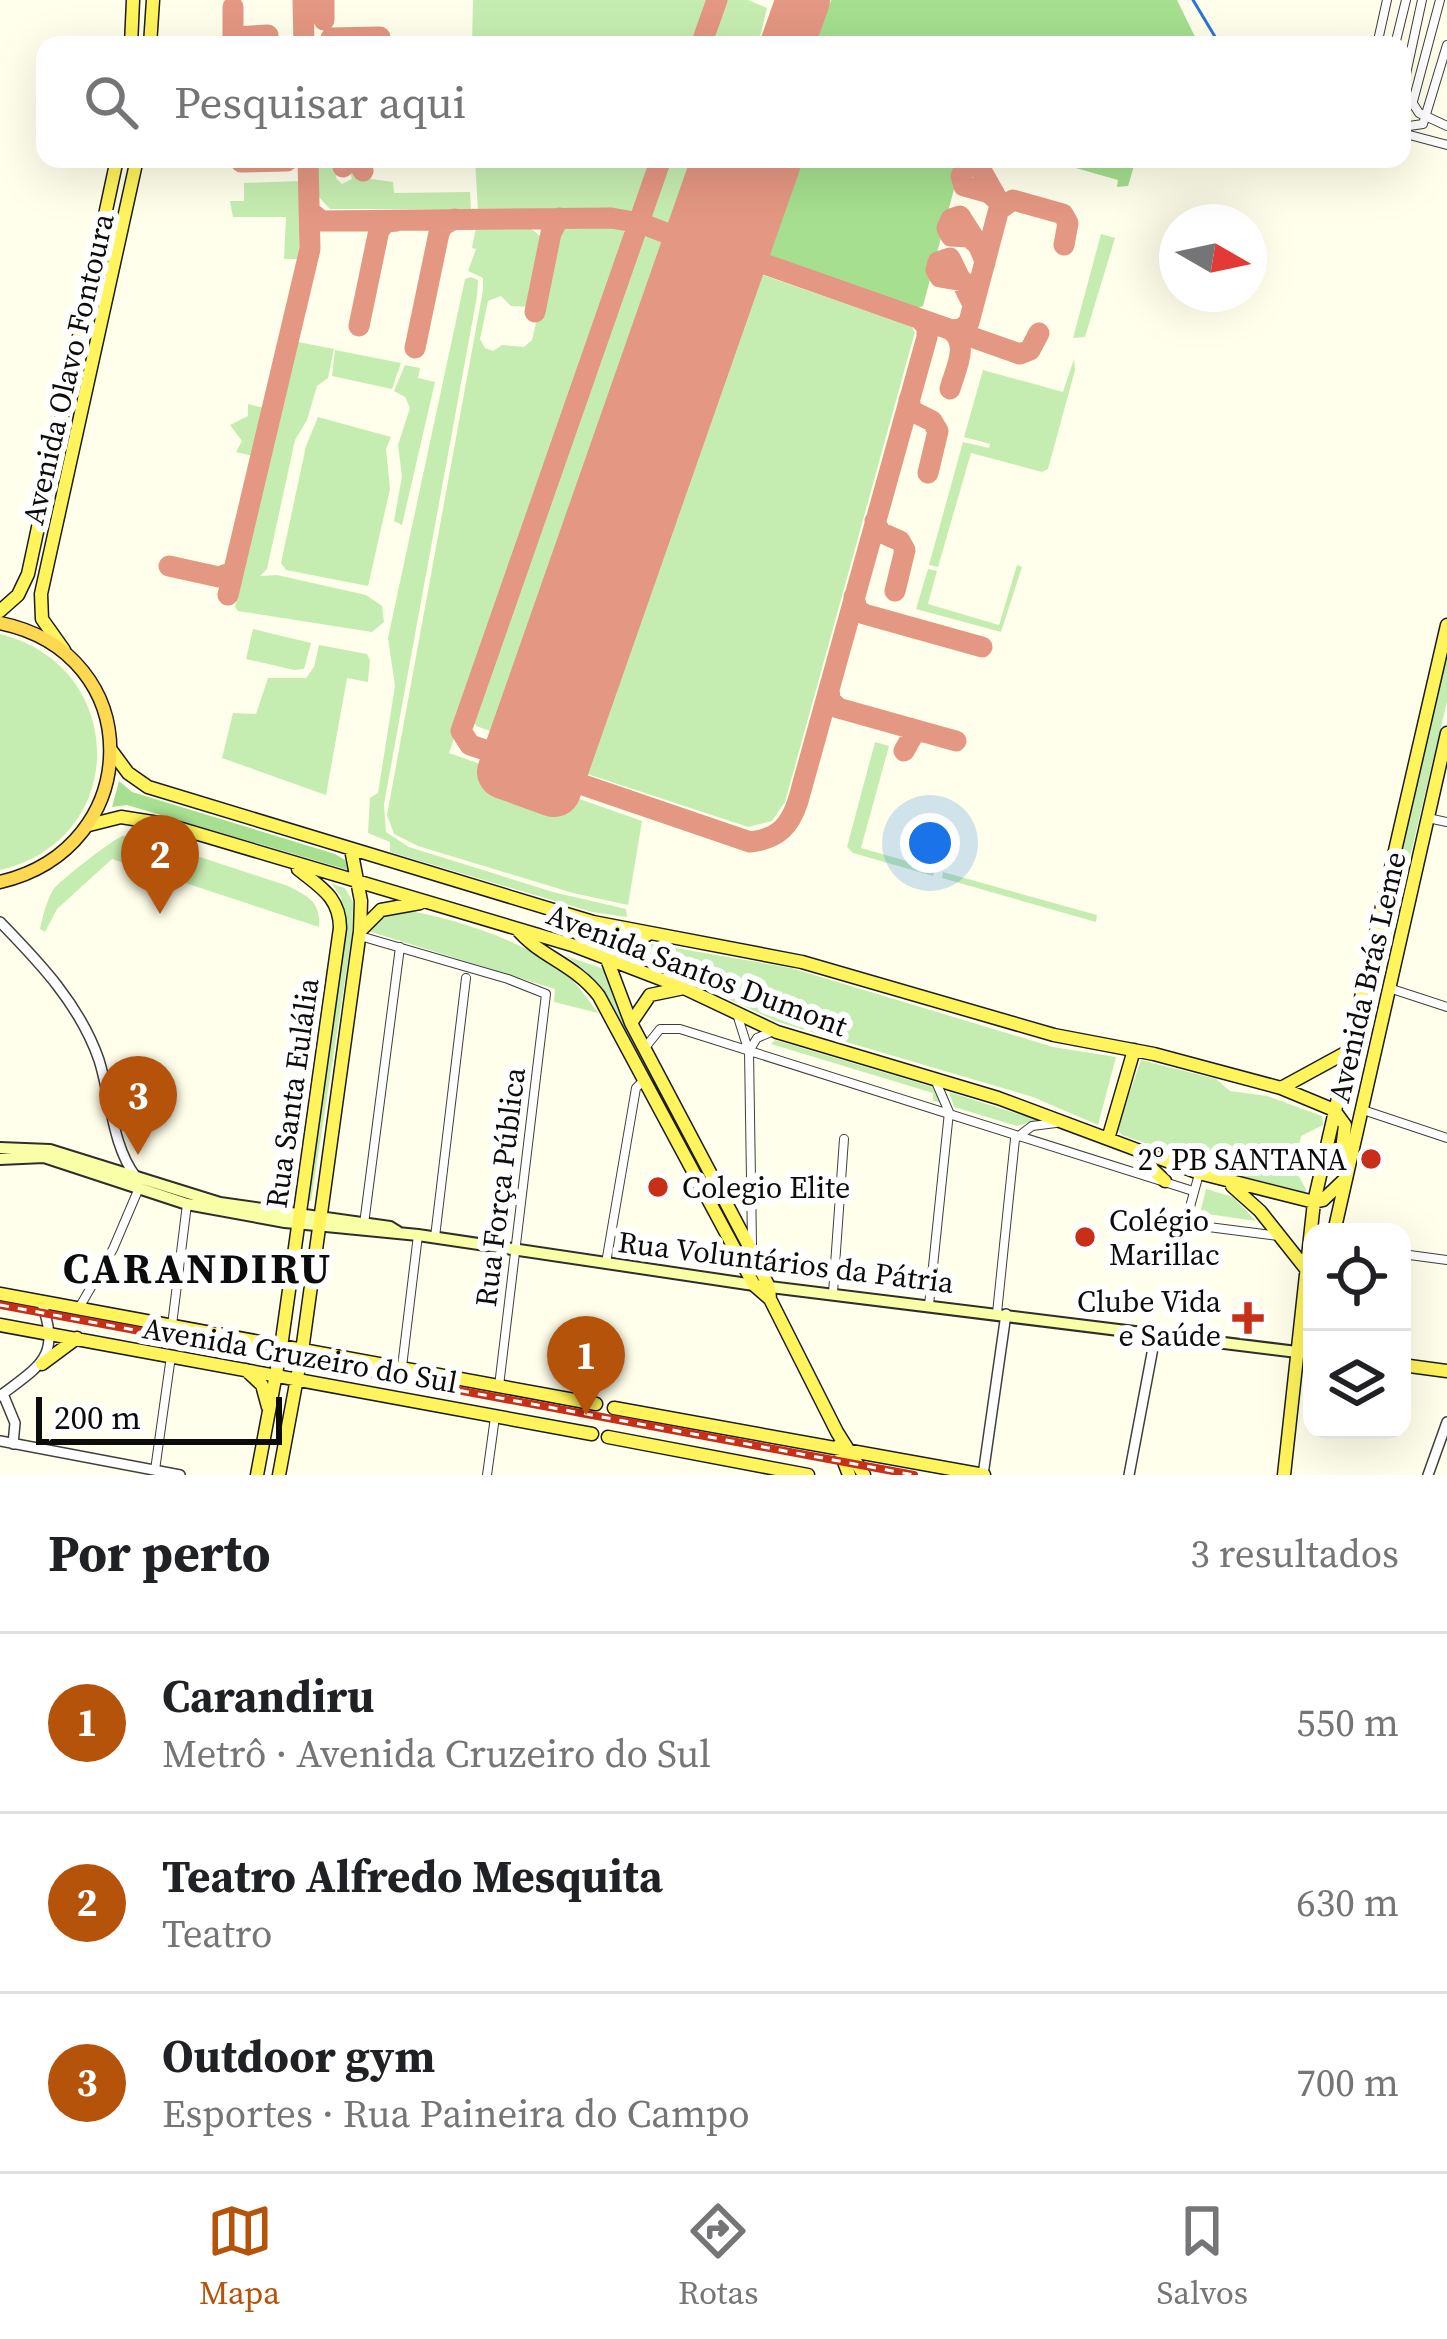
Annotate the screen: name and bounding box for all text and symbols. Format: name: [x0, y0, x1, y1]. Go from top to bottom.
search box: [36, 36, 1411, 168]
icon: search: [78, 69, 144, 135]
text: Pesquisar aqui: [174, 71, 466, 133]
north arrow: [1159, 204, 1267, 312]
street label: Avenida Olavo Fontoura: [12, 209, 124, 529]
your location: [900, 813, 960, 873]
pin: 2: [121, 815, 199, 914]
street label: Avenida Brás Leme: [1318, 848, 1416, 1106]
street label: Avenida Santos Dumont: [541, 894, 853, 1046]
street label: Rua Santa Eulália: [256, 975, 329, 1211]
pin: 3: [99, 1056, 177, 1155]
street label: Rua Força Pública: [465, 1064, 535, 1309]
place label: 2º PB SANTANA: [1138, 1139, 1347, 1180]
marker: 2º PB SANTANA: [1358, 1146, 1384, 1172]
place label: Colegio Elite: [682, 1167, 850, 1208]
marker: Colegio Elite: [645, 1174, 671, 1200]
place label: Colégio Marillac: [1109, 1200, 1220, 1275]
street label: Rua Voluntários da Pátria: [616, 1221, 957, 1303]
map controls: [1303, 1223, 1411, 1439]
button: locate: [1303, 1223, 1411, 1331]
marker: Colégio Marillac: [1072, 1224, 1098, 1250]
district label: CARANDIRU: [63, 1239, 333, 1297]
place label: Clube Vida e Saúde: [1077, 1281, 1222, 1356]
marker: Clube Vida e Saúde: [1232, 1302, 1264, 1334]
street label: Avenida Cruzeiro do Sul: [139, 1307, 461, 1403]
pin: 1: [547, 1316, 625, 1415]
button: layers: [1303, 1331, 1411, 1439]
scale bar: [36, 1391, 282, 1444]
text: 200 m: [54, 1395, 141, 1440]
text: Por perto: [48, 1518, 271, 1588]
text: 3 resultados: [1190, 1527, 1399, 1580]
text: Carandiru: [162, 1665, 374, 1727]
text: 1: [76, 1696, 98, 1749]
text: 550 m: [1296, 1696, 1399, 1749]
text: Metrô · Avenida Cruzeiro do Sul: [162, 1727, 711, 1780]
text: Teatro Alfredo Mesquita: [162, 1845, 663, 1907]
text: 2: [76, 1876, 98, 1929]
text: 630 m: [1296, 1876, 1399, 1929]
text: Teatro: [162, 1907, 272, 1960]
text: Outdoor gym: [162, 2025, 435, 2087]
text: 3: [76, 2056, 98, 2109]
text: 700 m: [1296, 2056, 1399, 2109]
text: Esportes · Rua Paineira do Campo: [162, 2087, 750, 2140]
tab: Mapa: [199, 2198, 280, 2315]
tab: Rotas: [678, 2198, 759, 2315]
tab: Salvos: [1156, 2198, 1248, 2315]

